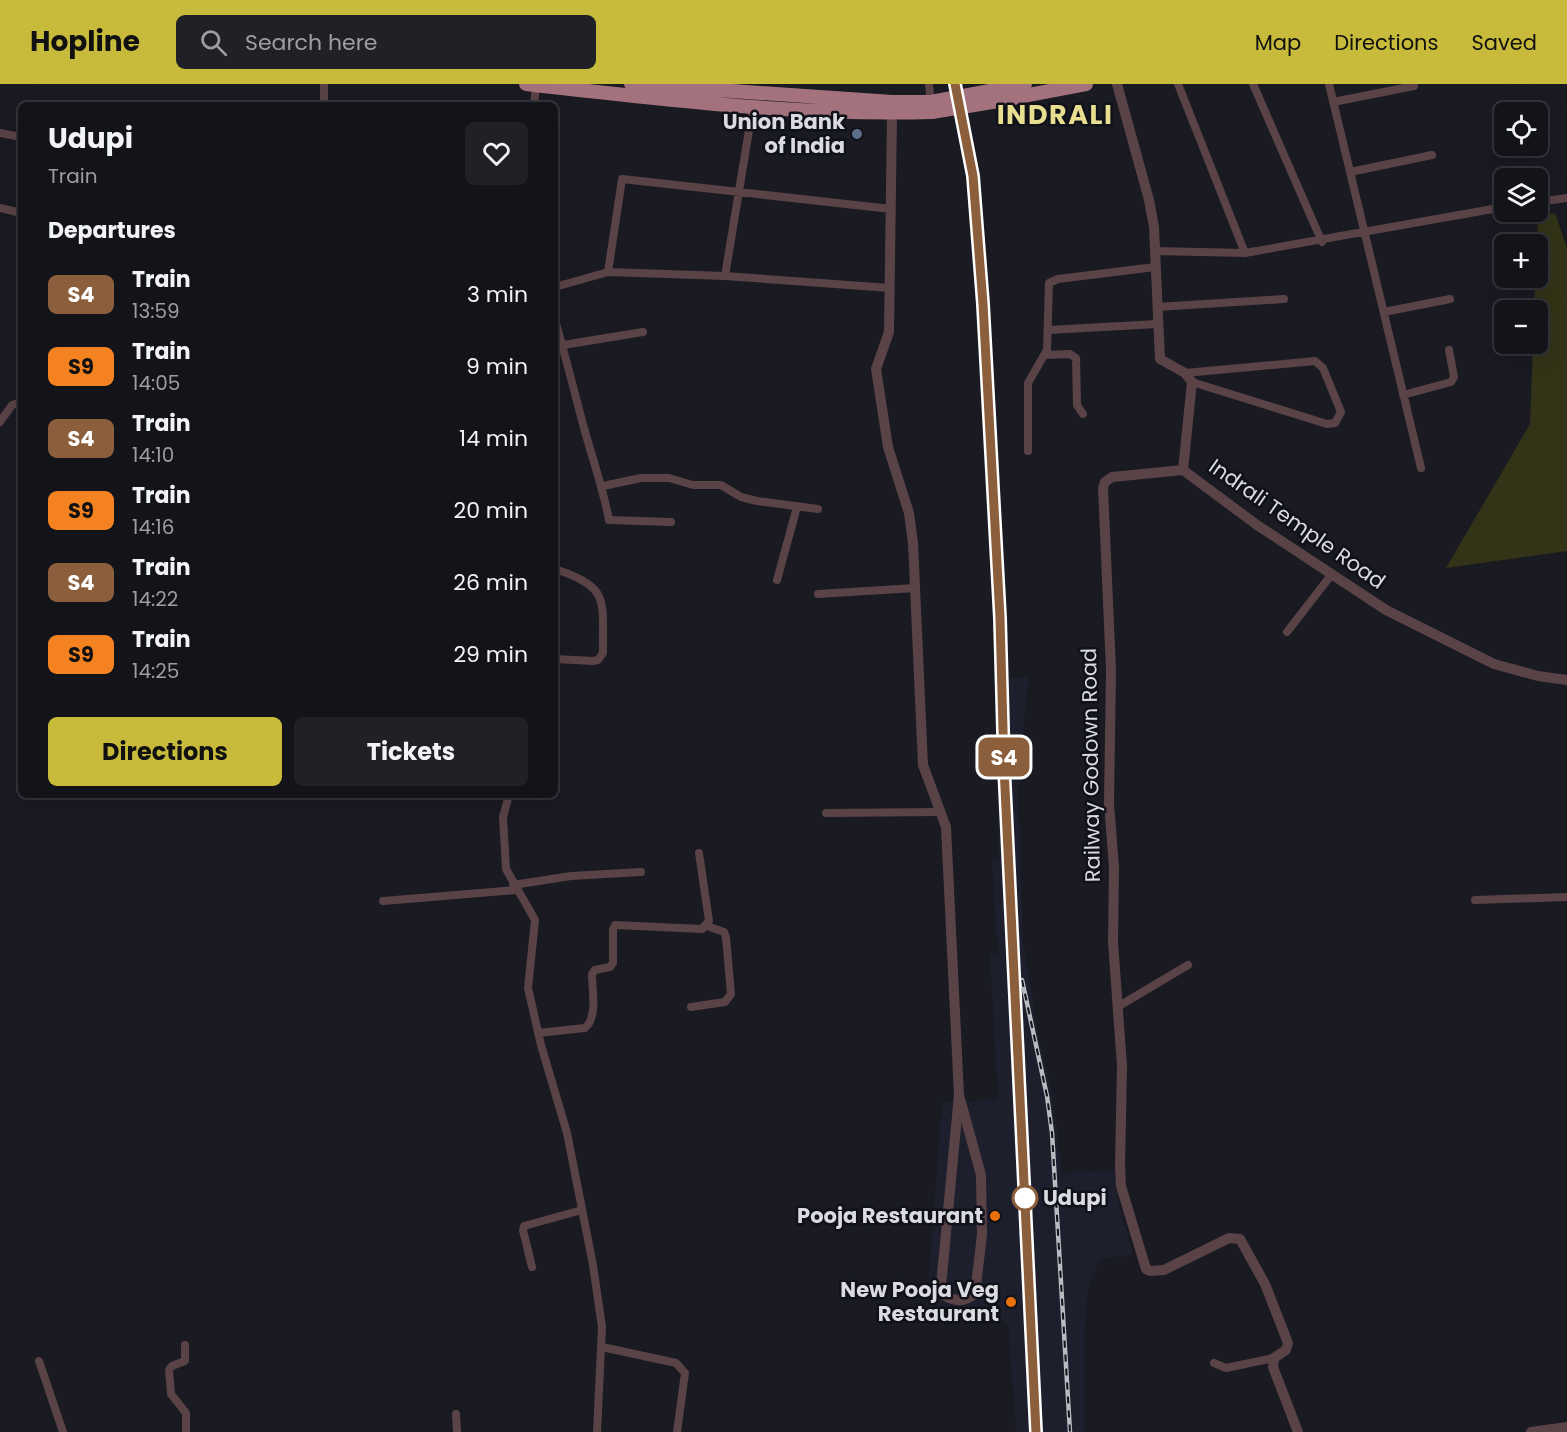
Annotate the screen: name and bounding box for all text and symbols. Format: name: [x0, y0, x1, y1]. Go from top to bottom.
search box: [176, 15, 596, 69]
text: Hopline: [30, 22, 140, 61]
icon: search: [197, 26, 230, 59]
text: Search here: [245, 27, 377, 58]
text: Map: [1255, 28, 1301, 57]
text: Directions: [1334, 28, 1438, 57]
text: Saved: [1471, 28, 1537, 57]
district label: INDRALI: [997, 96, 1113, 133]
map controls: [1494, 102, 1548, 354]
button: locate: [1494, 102, 1548, 156]
place label: Union Bank of India: [723, 107, 845, 160]
text: Udupi: [48, 119, 133, 158]
button: heart: [465, 122, 528, 185]
marker: Union Bank of India: [850, 127, 864, 141]
text: Train: [48, 162, 98, 190]
button: layers: [1494, 168, 1548, 222]
text: Departures: [48, 215, 176, 246]
button: +: [1494, 234, 1548, 288]
text: Train: [132, 264, 191, 295]
text: 3 min: [467, 279, 528, 310]
text: S4: [67, 280, 95, 309]
text: 13:59: [132, 297, 180, 325]
button: −: [1494, 300, 1548, 354]
text: Train: [132, 336, 191, 367]
text: 9 min: [466, 351, 528, 382]
text: S9: [68, 352, 94, 381]
text: 14:05: [132, 369, 180, 397]
text: Train: [132, 408, 191, 439]
text: 14 min: [459, 423, 528, 454]
text: S4: [67, 424, 95, 453]
text: 14:10: [132, 441, 174, 469]
street label: Indrali Temple Road: [1203, 452, 1391, 596]
text: Train: [132, 480, 191, 511]
text: 20 min: [454, 495, 528, 526]
text: S9: [68, 496, 94, 525]
text: 14:16: [132, 513, 174, 541]
text: Train: [132, 552, 191, 583]
text: 26 min: [453, 567, 528, 598]
text: S4: [67, 568, 95, 597]
text: 14:22: [132, 585, 178, 613]
text: Train: [132, 624, 191, 655]
text: 29 min: [453, 639, 528, 670]
text: S9: [68, 640, 94, 669]
street label: Railway Godown Road: [1074, 648, 1107, 882]
text: 14:25: [132, 657, 179, 685]
button: Directions: [48, 717, 282, 786]
button: Tickets: [294, 717, 528, 786]
line badge: S4: [977, 738, 1031, 776]
text: S4: [990, 743, 1018, 772]
place label: Udupi: [1043, 1183, 1107, 1212]
marker: Udupi: [1012, 1185, 1038, 1211]
place label: Pooja Restaurant: [797, 1201, 983, 1230]
marker: Pooja Restaurant: [988, 1209, 1002, 1223]
place label: New Pooja Veg Restaurant: [840, 1275, 999, 1328]
marker: New Pooja Veg Restaurant: [1004, 1295, 1018, 1309]

